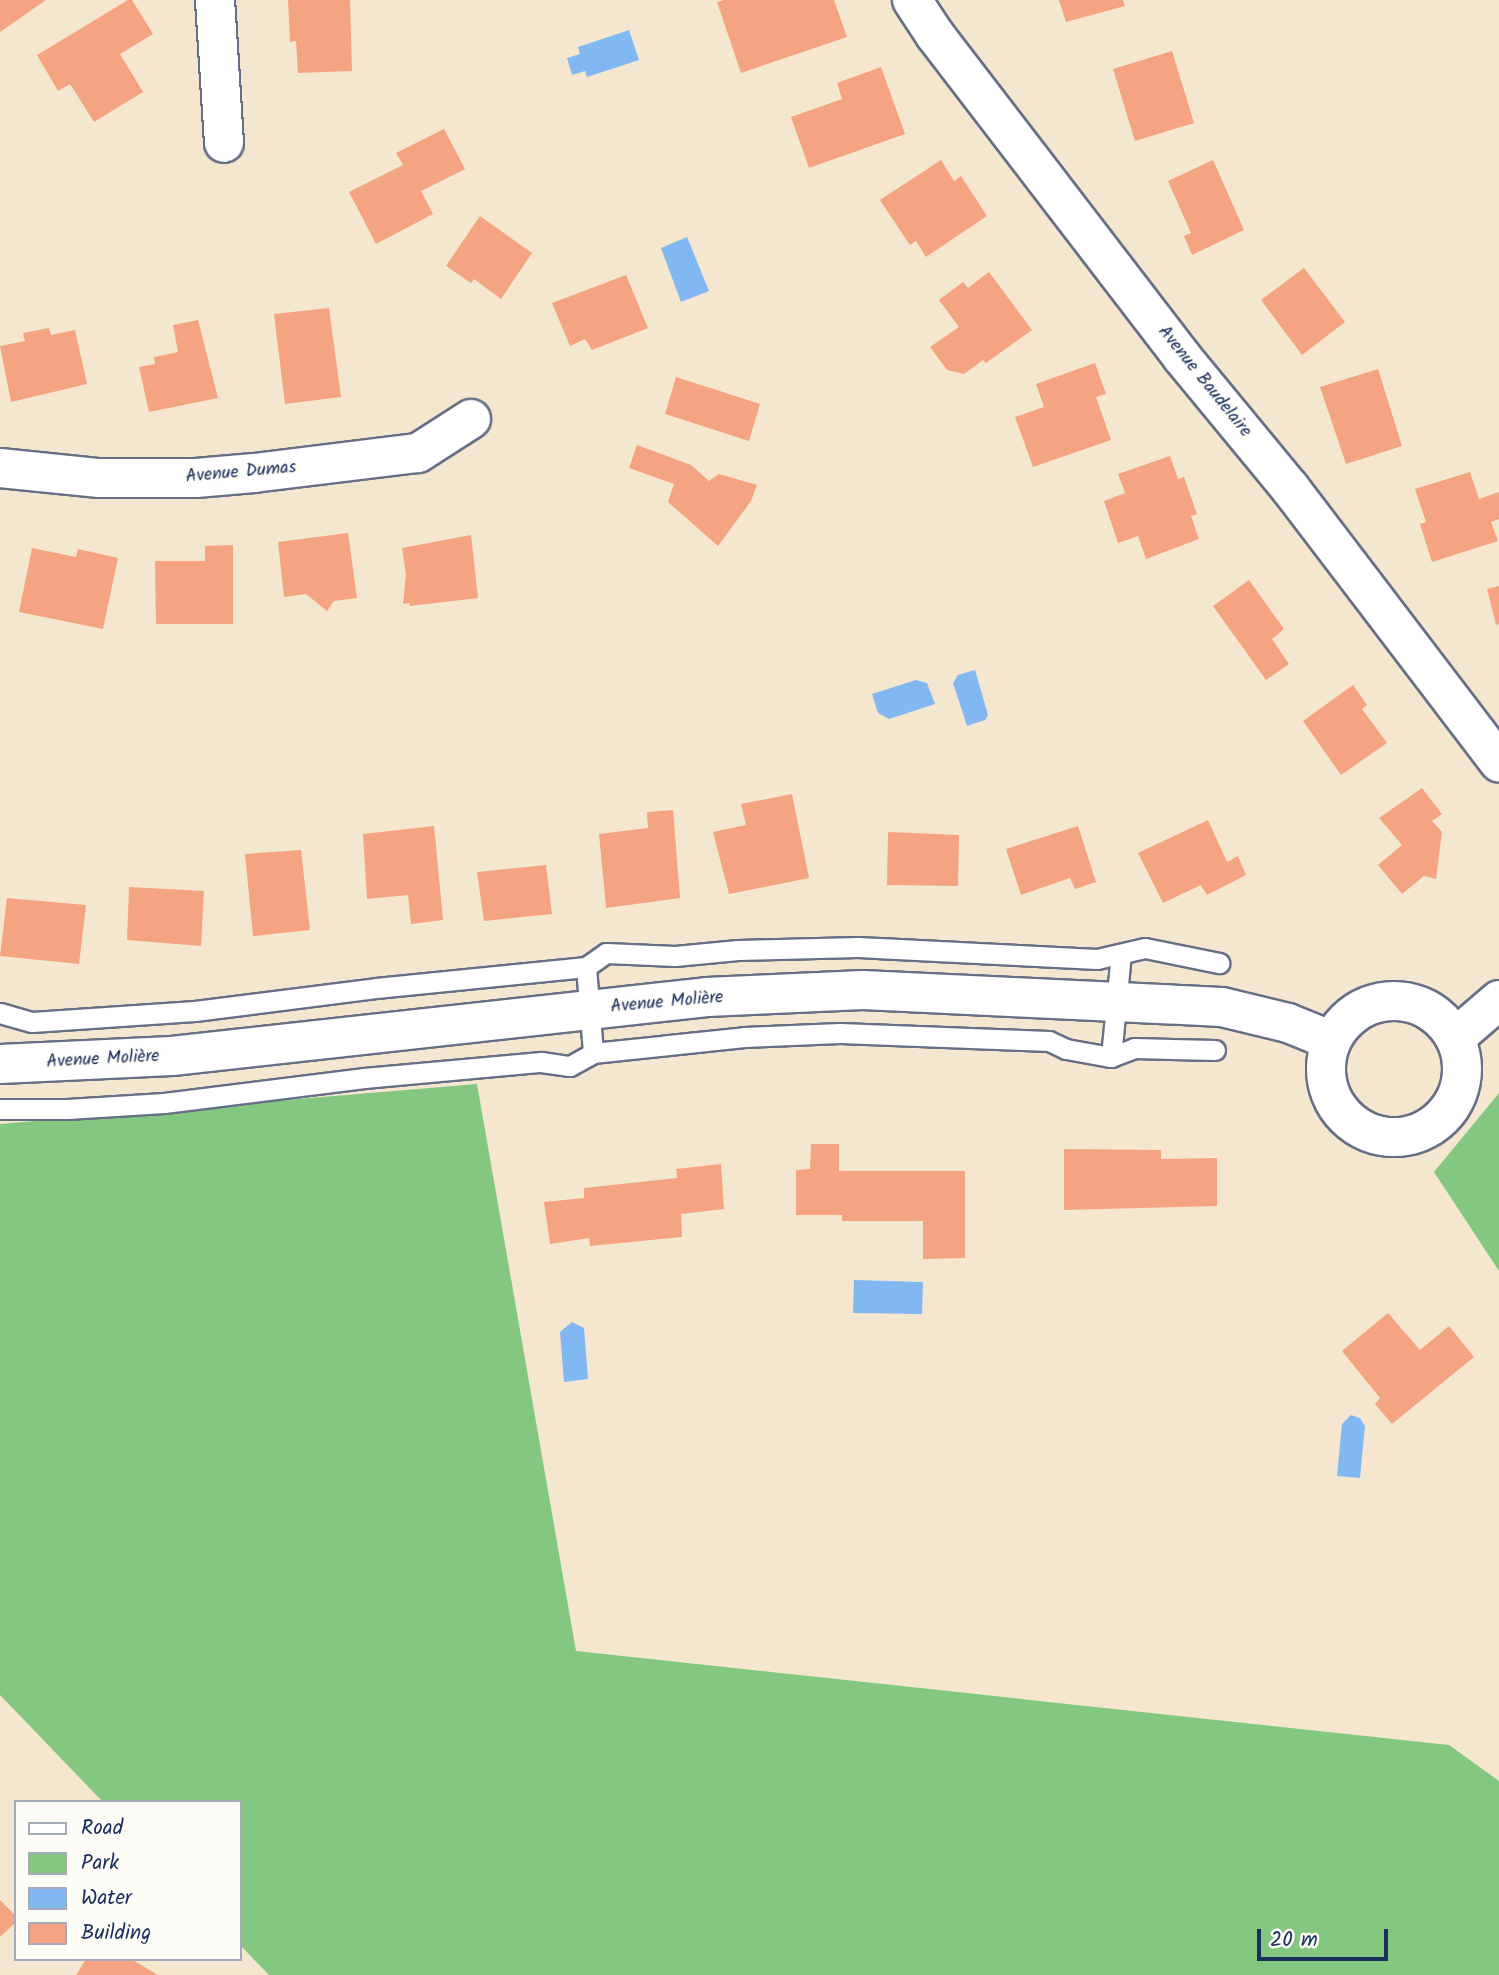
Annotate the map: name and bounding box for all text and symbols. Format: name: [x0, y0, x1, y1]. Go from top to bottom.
street label: Avenue Baudelaire: [1152, 322, 1256, 442]
street label: Avenue Dumas: [185, 457, 297, 489]
street label: Avenue Molière: [610, 987, 724, 1019]
street label: Avenue Molière: [46, 1046, 160, 1074]
legend: [14, 1800, 242, 1961]
text: Road: [81, 1812, 123, 1845]
text: Park: [81, 1847, 119, 1880]
text: Water: [81, 1882, 132, 1915]
scale bar: [1261, 1916, 1392, 1960]
text: Building: [81, 1917, 151, 1950]
text: 20 m: [1270, 1924, 1318, 1957]

